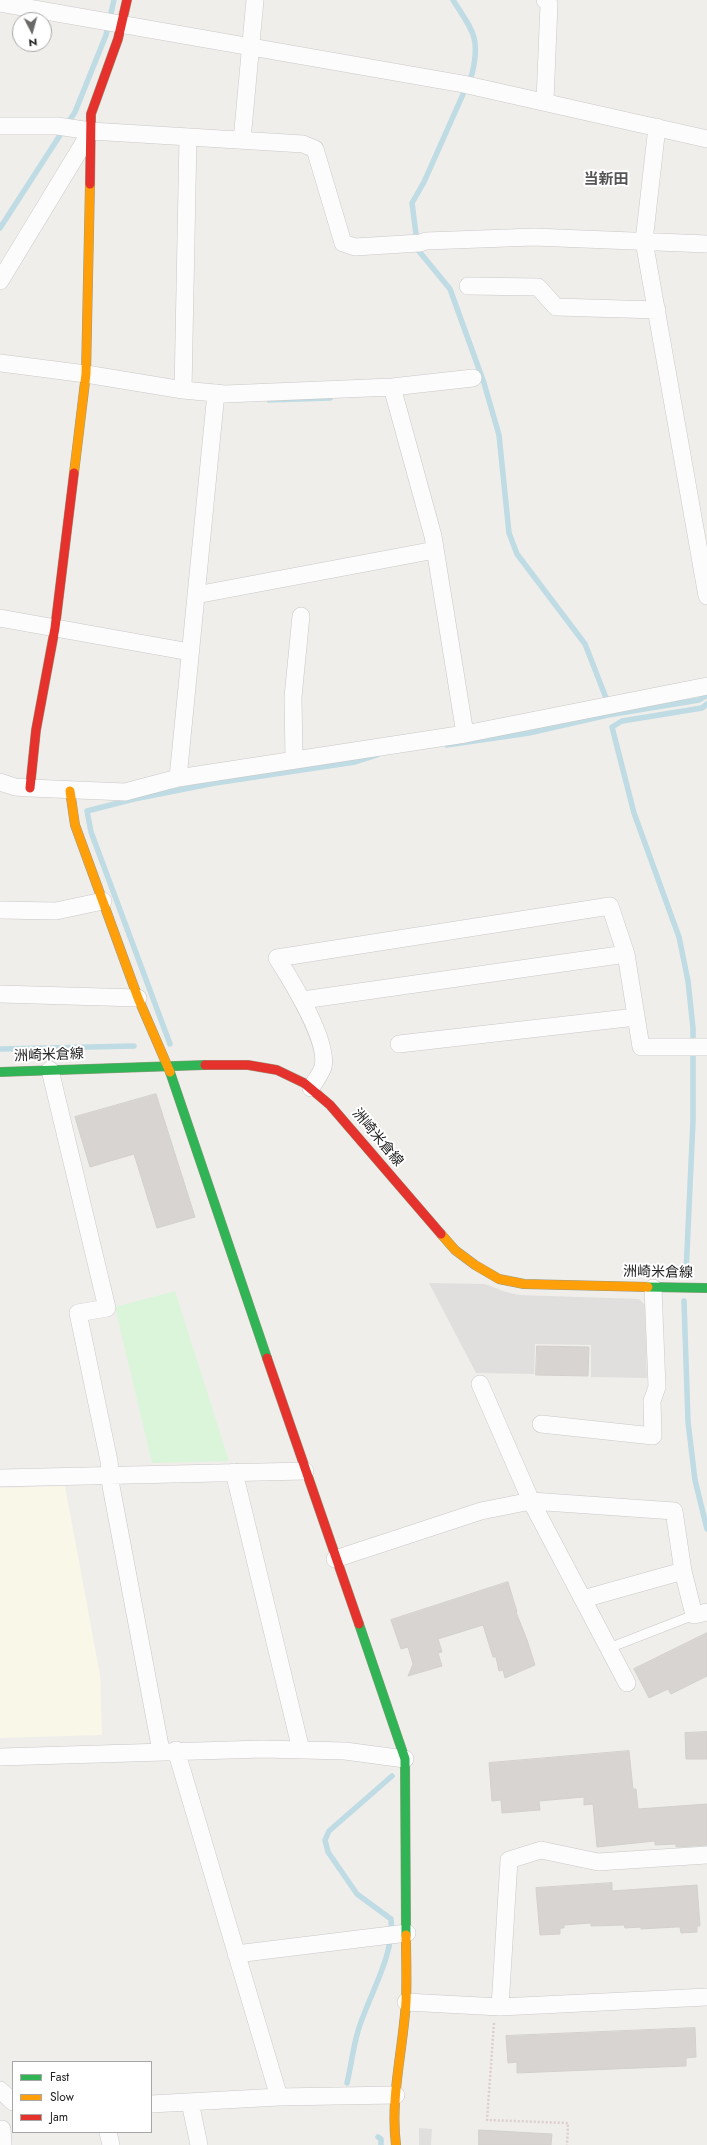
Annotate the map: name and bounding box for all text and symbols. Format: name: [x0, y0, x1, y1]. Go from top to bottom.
north arrow: [12, 12, 52, 52]
text: N: [28, 35, 38, 51]
district label: 当新田: [584, 171, 628, 189]
street label: 洲崎米倉線: [14, 1046, 84, 1066]
street label: 洲崎米倉線: [348, 1106, 406, 1170]
street label: 洲崎米倉線: [623, 1264, 693, 1282]
legend: [12, 2061, 152, 2133]
text: Fast: [50, 2068, 69, 2086]
text: Slow: [50, 2088, 74, 2106]
text: Jam: [50, 2108, 68, 2126]

